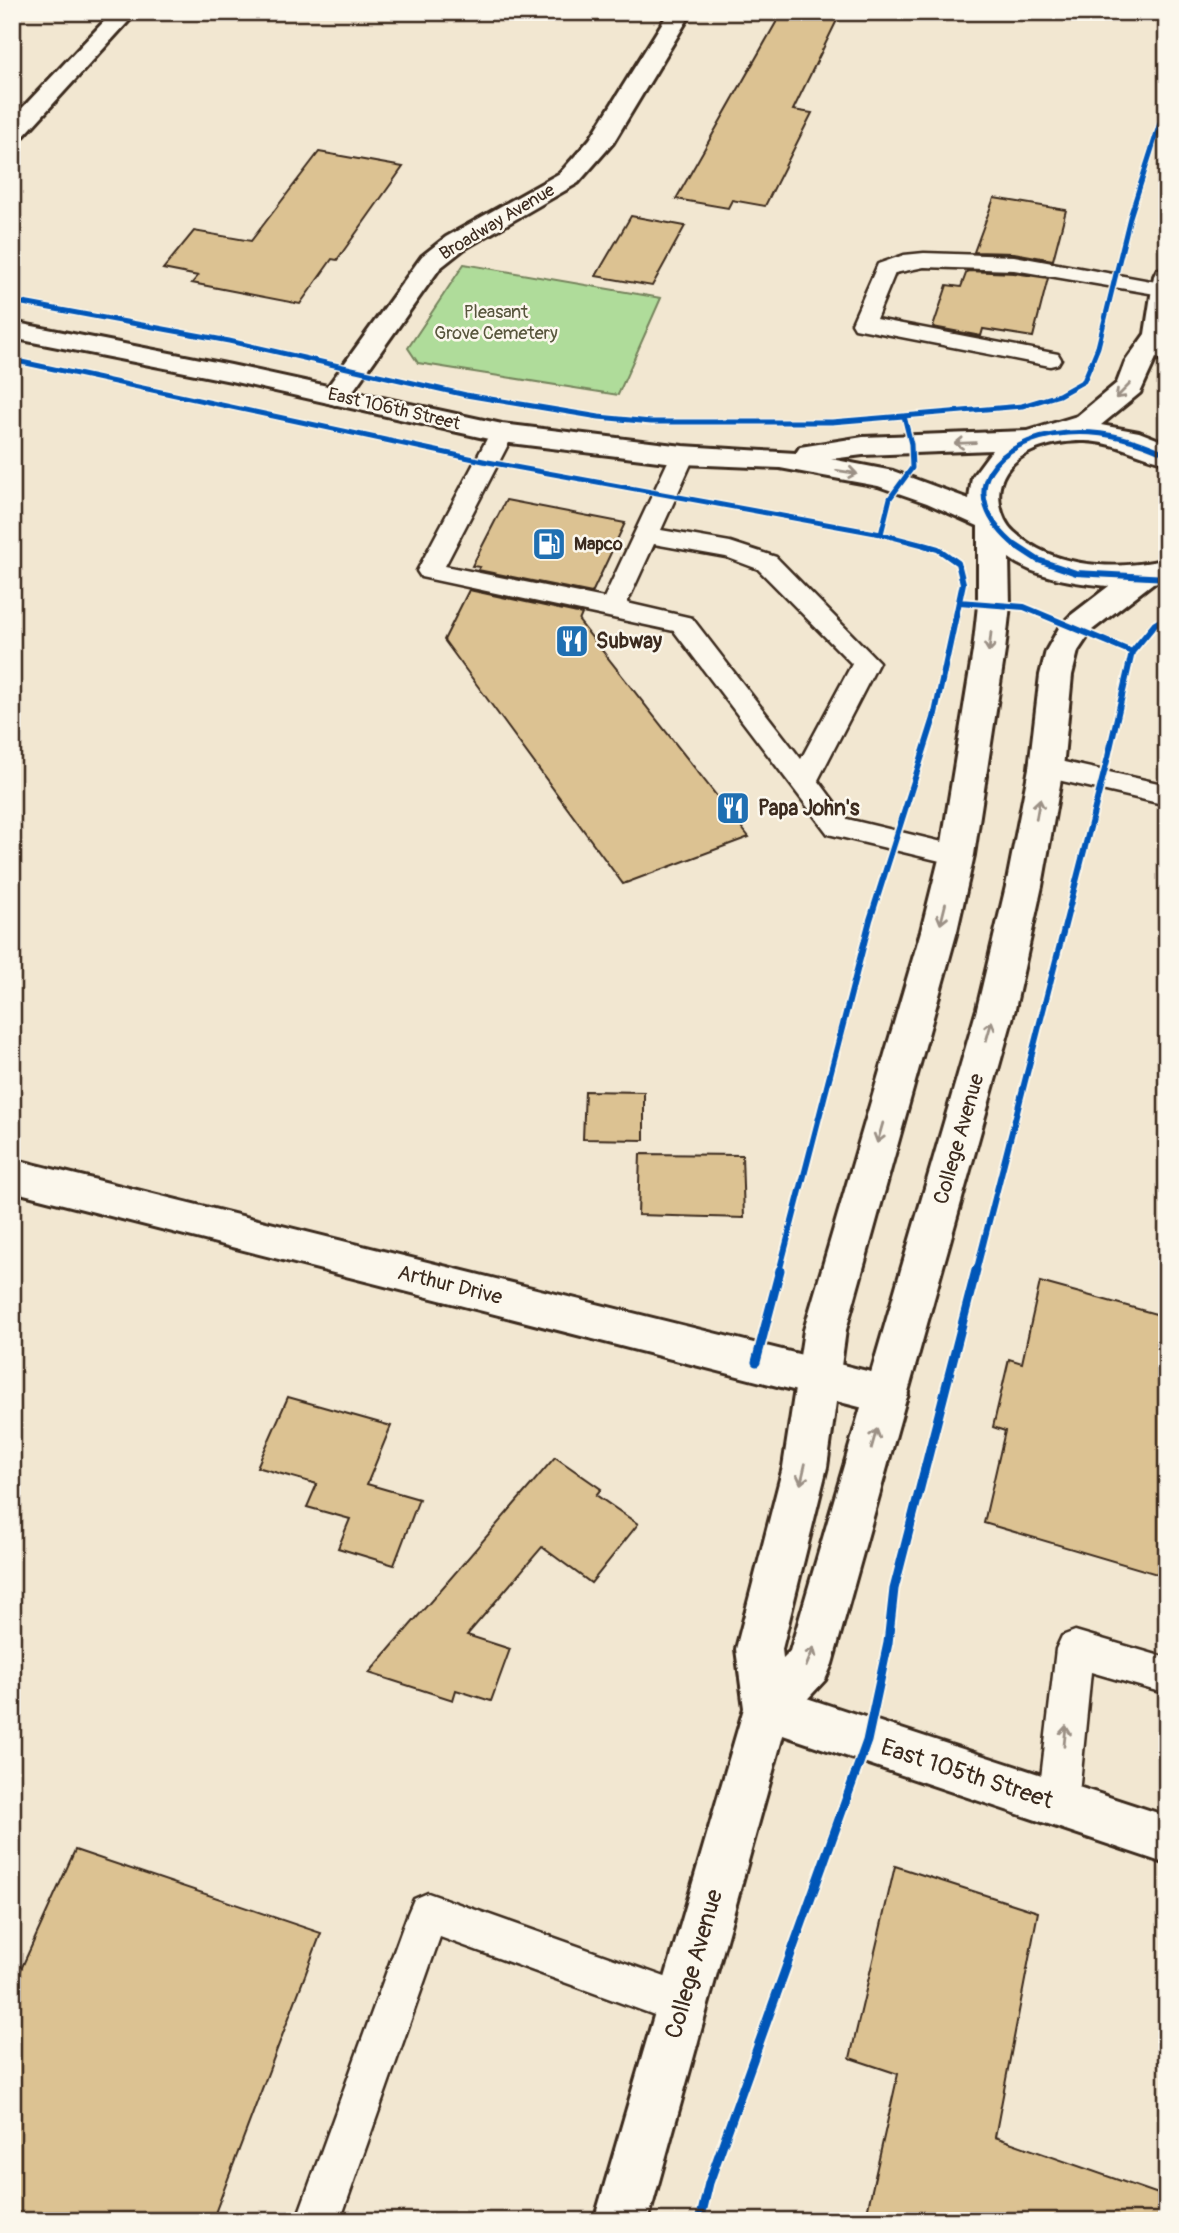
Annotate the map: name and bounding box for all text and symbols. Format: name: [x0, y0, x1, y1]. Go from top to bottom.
street label: Broadway Avenue: [435, 178, 559, 265]
park label: Pleasant Grove Cemetery: [434, 301, 558, 345]
street label: East 106th Street: [326, 383, 463, 436]
one-way arrow: [1115, 383, 1132, 400]
one-way arrow: [954, 436, 977, 449]
one-way arrow: [835, 466, 858, 479]
fuel station icon: Mapco: [530, 525, 568, 563]
place label: Mapco: [574, 533, 623, 556]
restaurant icon: Subway: [553, 622, 591, 660]
place label: Subway: [596, 628, 662, 655]
one-way arrow: [983, 630, 996, 653]
restaurant icon: Papa John's: [714, 789, 752, 827]
place label: Papa John's: [758, 795, 860, 822]
one-way arrow: [1032, 798, 1045, 821]
one-way arrow: [936, 903, 949, 925]
one-way arrow: [984, 1020, 997, 1042]
street label: College Avenue: [927, 1070, 991, 1207]
one-way arrow: [872, 1122, 885, 1144]
street label: Arthur Drive: [395, 1259, 506, 1311]
one-way arrow: [869, 1428, 882, 1450]
one-way arrow: [796, 1462, 809, 1485]
one-way arrow: [805, 1646, 818, 1668]
one-way arrow: [1059, 1725, 1072, 1748]
street label: East 105th Street: [877, 1733, 1057, 1816]
street label: College Avenue: [659, 1886, 729, 2042]

